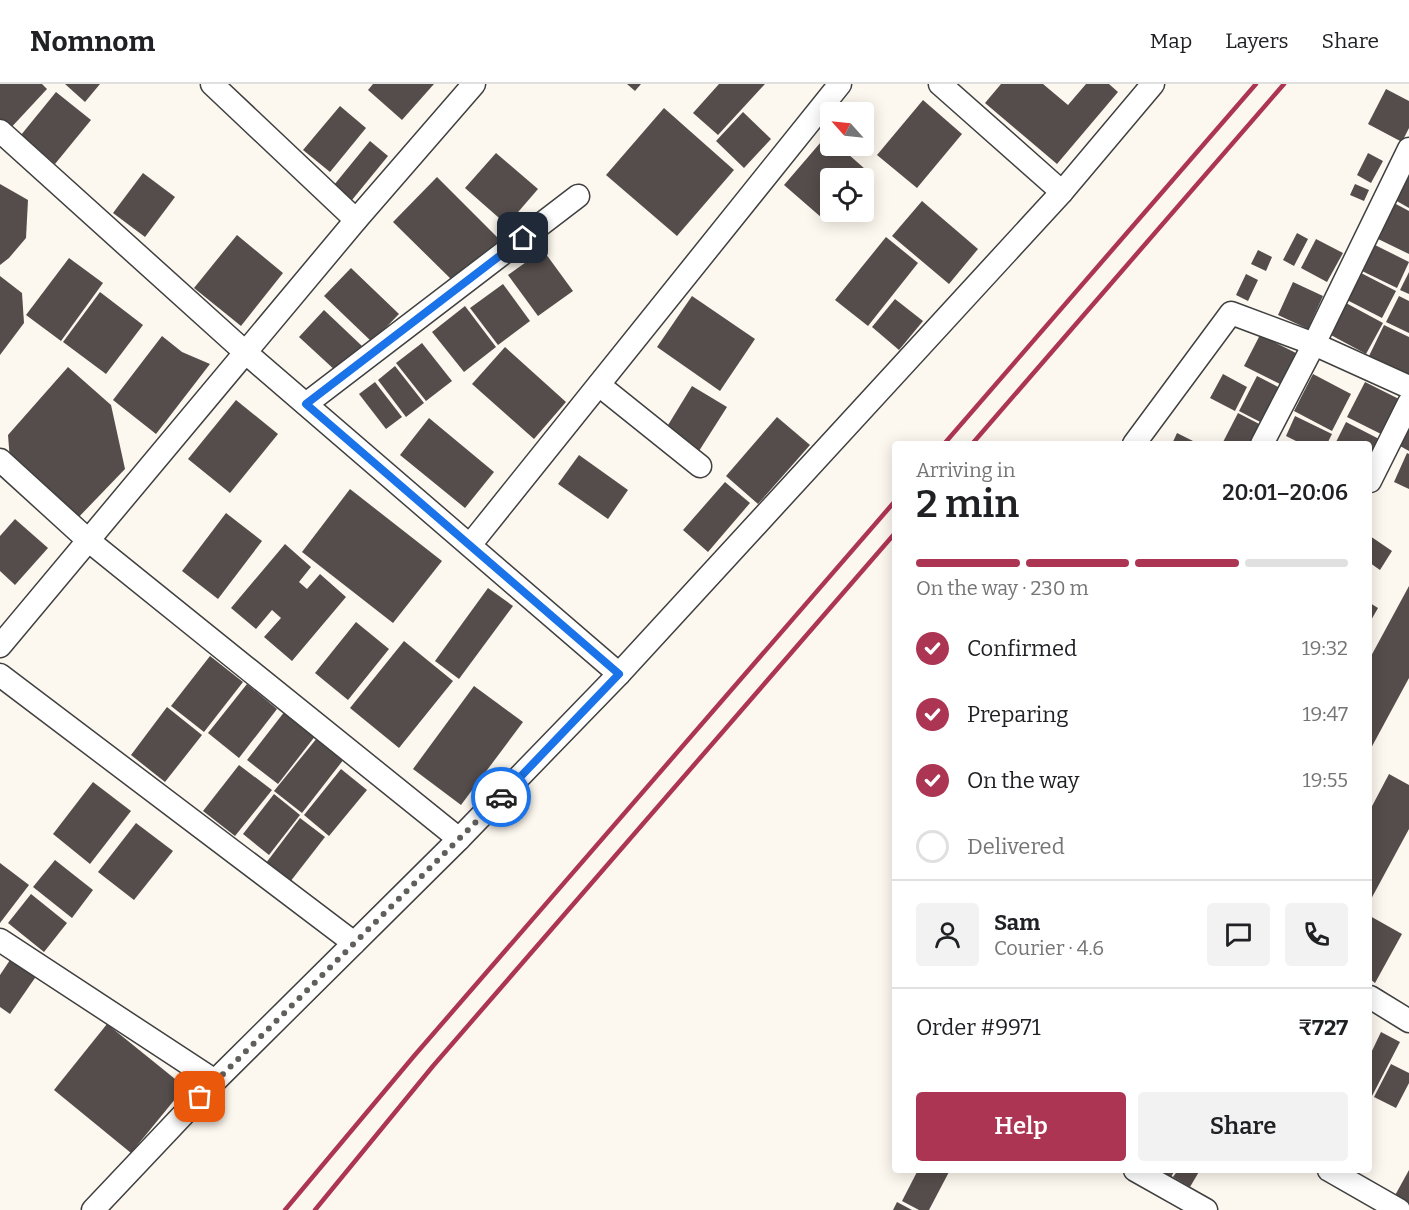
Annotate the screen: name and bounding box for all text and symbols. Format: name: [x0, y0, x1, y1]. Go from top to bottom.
text: Nomnom: [30, 25, 155, 58]
text: Map: [1150, 28, 1192, 54]
text: Layers: [1225, 28, 1289, 54]
text: Share: [1322, 28, 1379, 54]
north arrow: [820, 102, 874, 156]
map controls: [820, 102, 874, 222]
button: locate: [820, 168, 874, 222]
pin: [497, 212, 548, 263]
icon: home: [506, 221, 539, 254]
text: Arriving in: [916, 458, 1015, 482]
text: 20:01–20:06: [1222, 479, 1348, 506]
text: 2 min: [916, 481, 1019, 527]
text: On the way · 230 m: [916, 576, 1089, 600]
icon: check: [916, 632, 949, 665]
text: Confirmed: [967, 635, 1077, 662]
text: 19:32: [1302, 636, 1348, 660]
icon: check: [916, 698, 949, 731]
text: Preparing: [967, 701, 1069, 728]
text: 19:47: [1302, 702, 1348, 726]
icon: check: [916, 764, 949, 797]
courier: [471, 767, 531, 827]
text: On the way: [967, 767, 1079, 794]
text: 19:55: [1303, 768, 1348, 792]
icon: car: [485, 781, 518, 814]
text: Delivered: [967, 833, 1065, 860]
button: person: [916, 903, 979, 966]
button: chat: [1207, 903, 1270, 966]
button: phone: [1285, 903, 1348, 966]
text: Sam: [994, 909, 1040, 936]
text: Courier · 4.6: [994, 936, 1104, 960]
text: Order #9971: [916, 1014, 1041, 1041]
text: ₹727: [1298, 1014, 1348, 1041]
pin: [174, 1071, 225, 1122]
icon: bag: [183, 1080, 216, 1113]
button: Help: [916, 1092, 1126, 1161]
button: Share: [1138, 1092, 1348, 1161]

